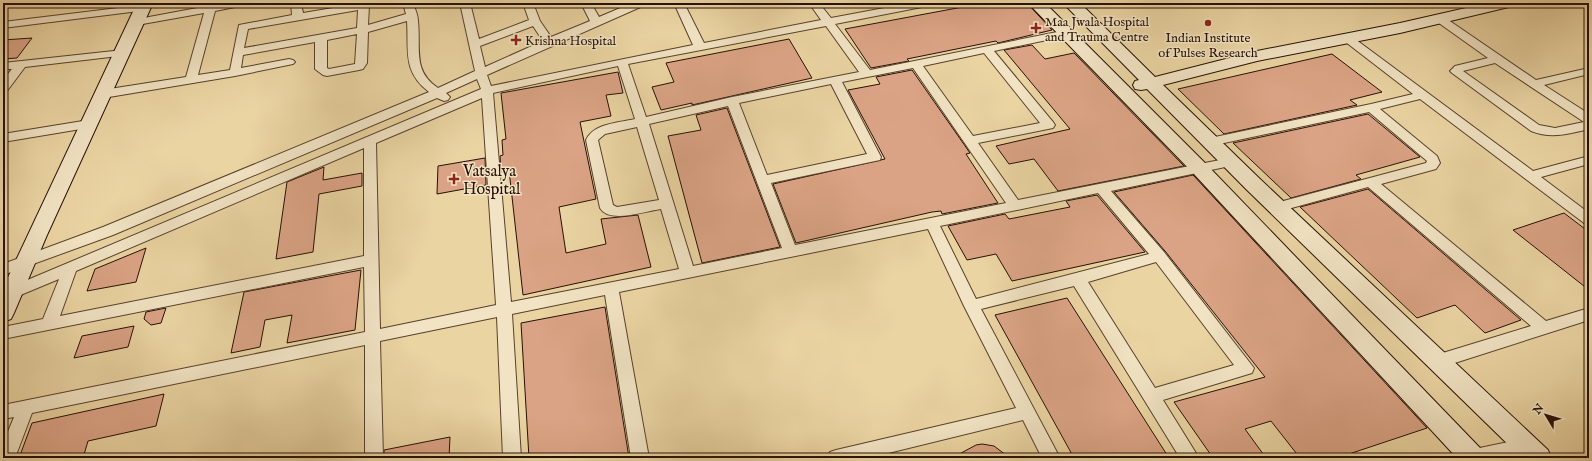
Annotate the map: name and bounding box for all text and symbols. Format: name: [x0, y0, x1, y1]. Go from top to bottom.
place label: Maa Jwala Hospital and Trauma Centre: [1045, 14, 1149, 46]
marker: Indian Institute of Pulses Research: [1203, 18, 1213, 28]
marker: Maa Jwala Hospital and Trauma Centre: [1030, 22, 1042, 34]
place label: Indian Institute of Pulses Research: [1158, 30, 1258, 62]
place label: Krishna Hospital: [525, 33, 617, 50]
marker: Krishna Hospital: [510, 34, 522, 46]
place label: Vatsalya Hospital: [462, 162, 521, 200]
marker: Vatsalya Hospital: [448, 173, 460, 185]
north arrow: [1526, 395, 1566, 435]
text: N: [1530, 401, 1548, 418]

